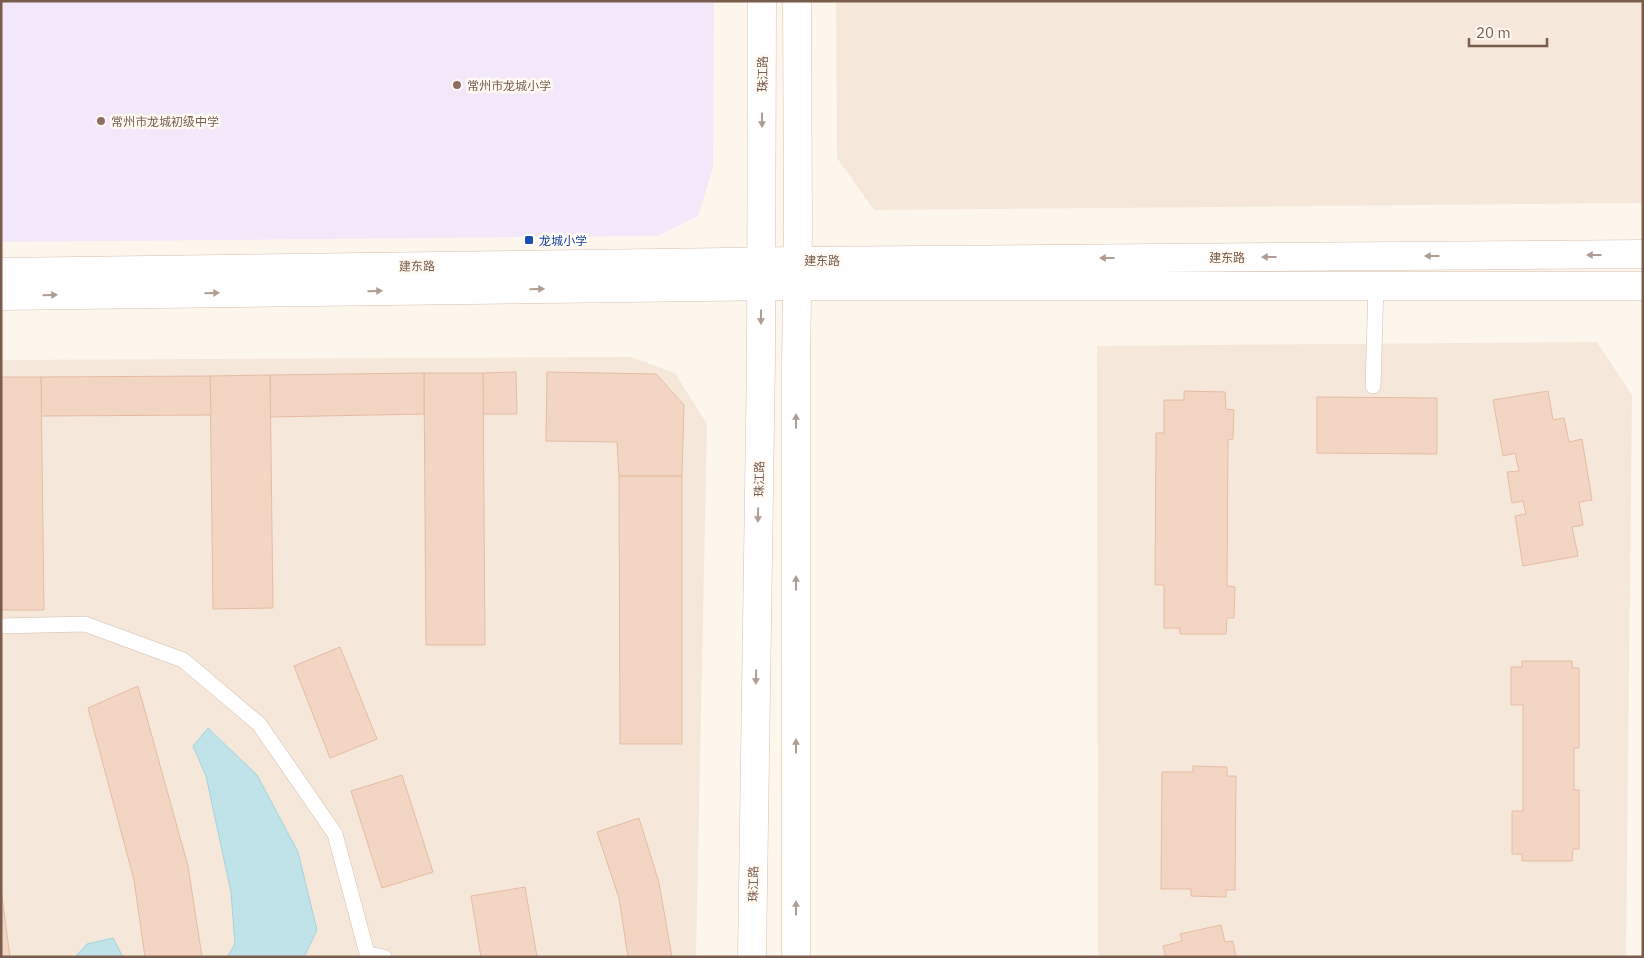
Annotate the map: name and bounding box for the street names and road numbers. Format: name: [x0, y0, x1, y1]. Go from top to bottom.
street label: 珠江路: [755, 56, 770, 92]
street label: 建东路: [1209, 250, 1245, 265]
street label: 建东路: [804, 253, 840, 268]
street label: 建东路: [399, 258, 435, 274]
street label: 珠江路: [751, 461, 767, 497]
street label: 珠江路: [745, 866, 761, 902]

